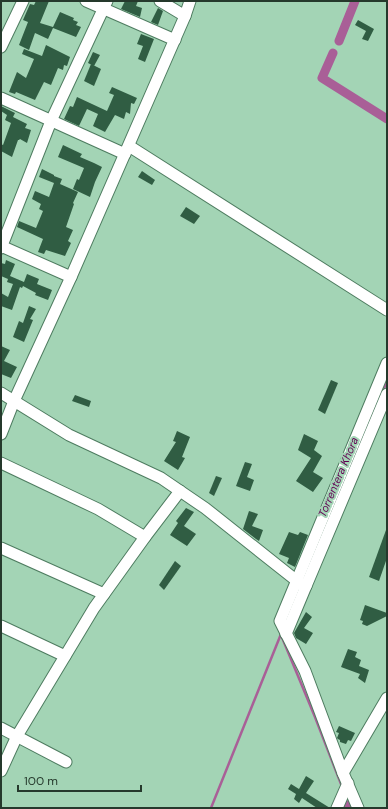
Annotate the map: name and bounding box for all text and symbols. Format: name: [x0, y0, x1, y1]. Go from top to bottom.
water label: Torrentera Khora: [315, 435, 361, 519]
scale bar: [18, 767, 141, 793]
text: 100 m: [24, 773, 58, 789]

